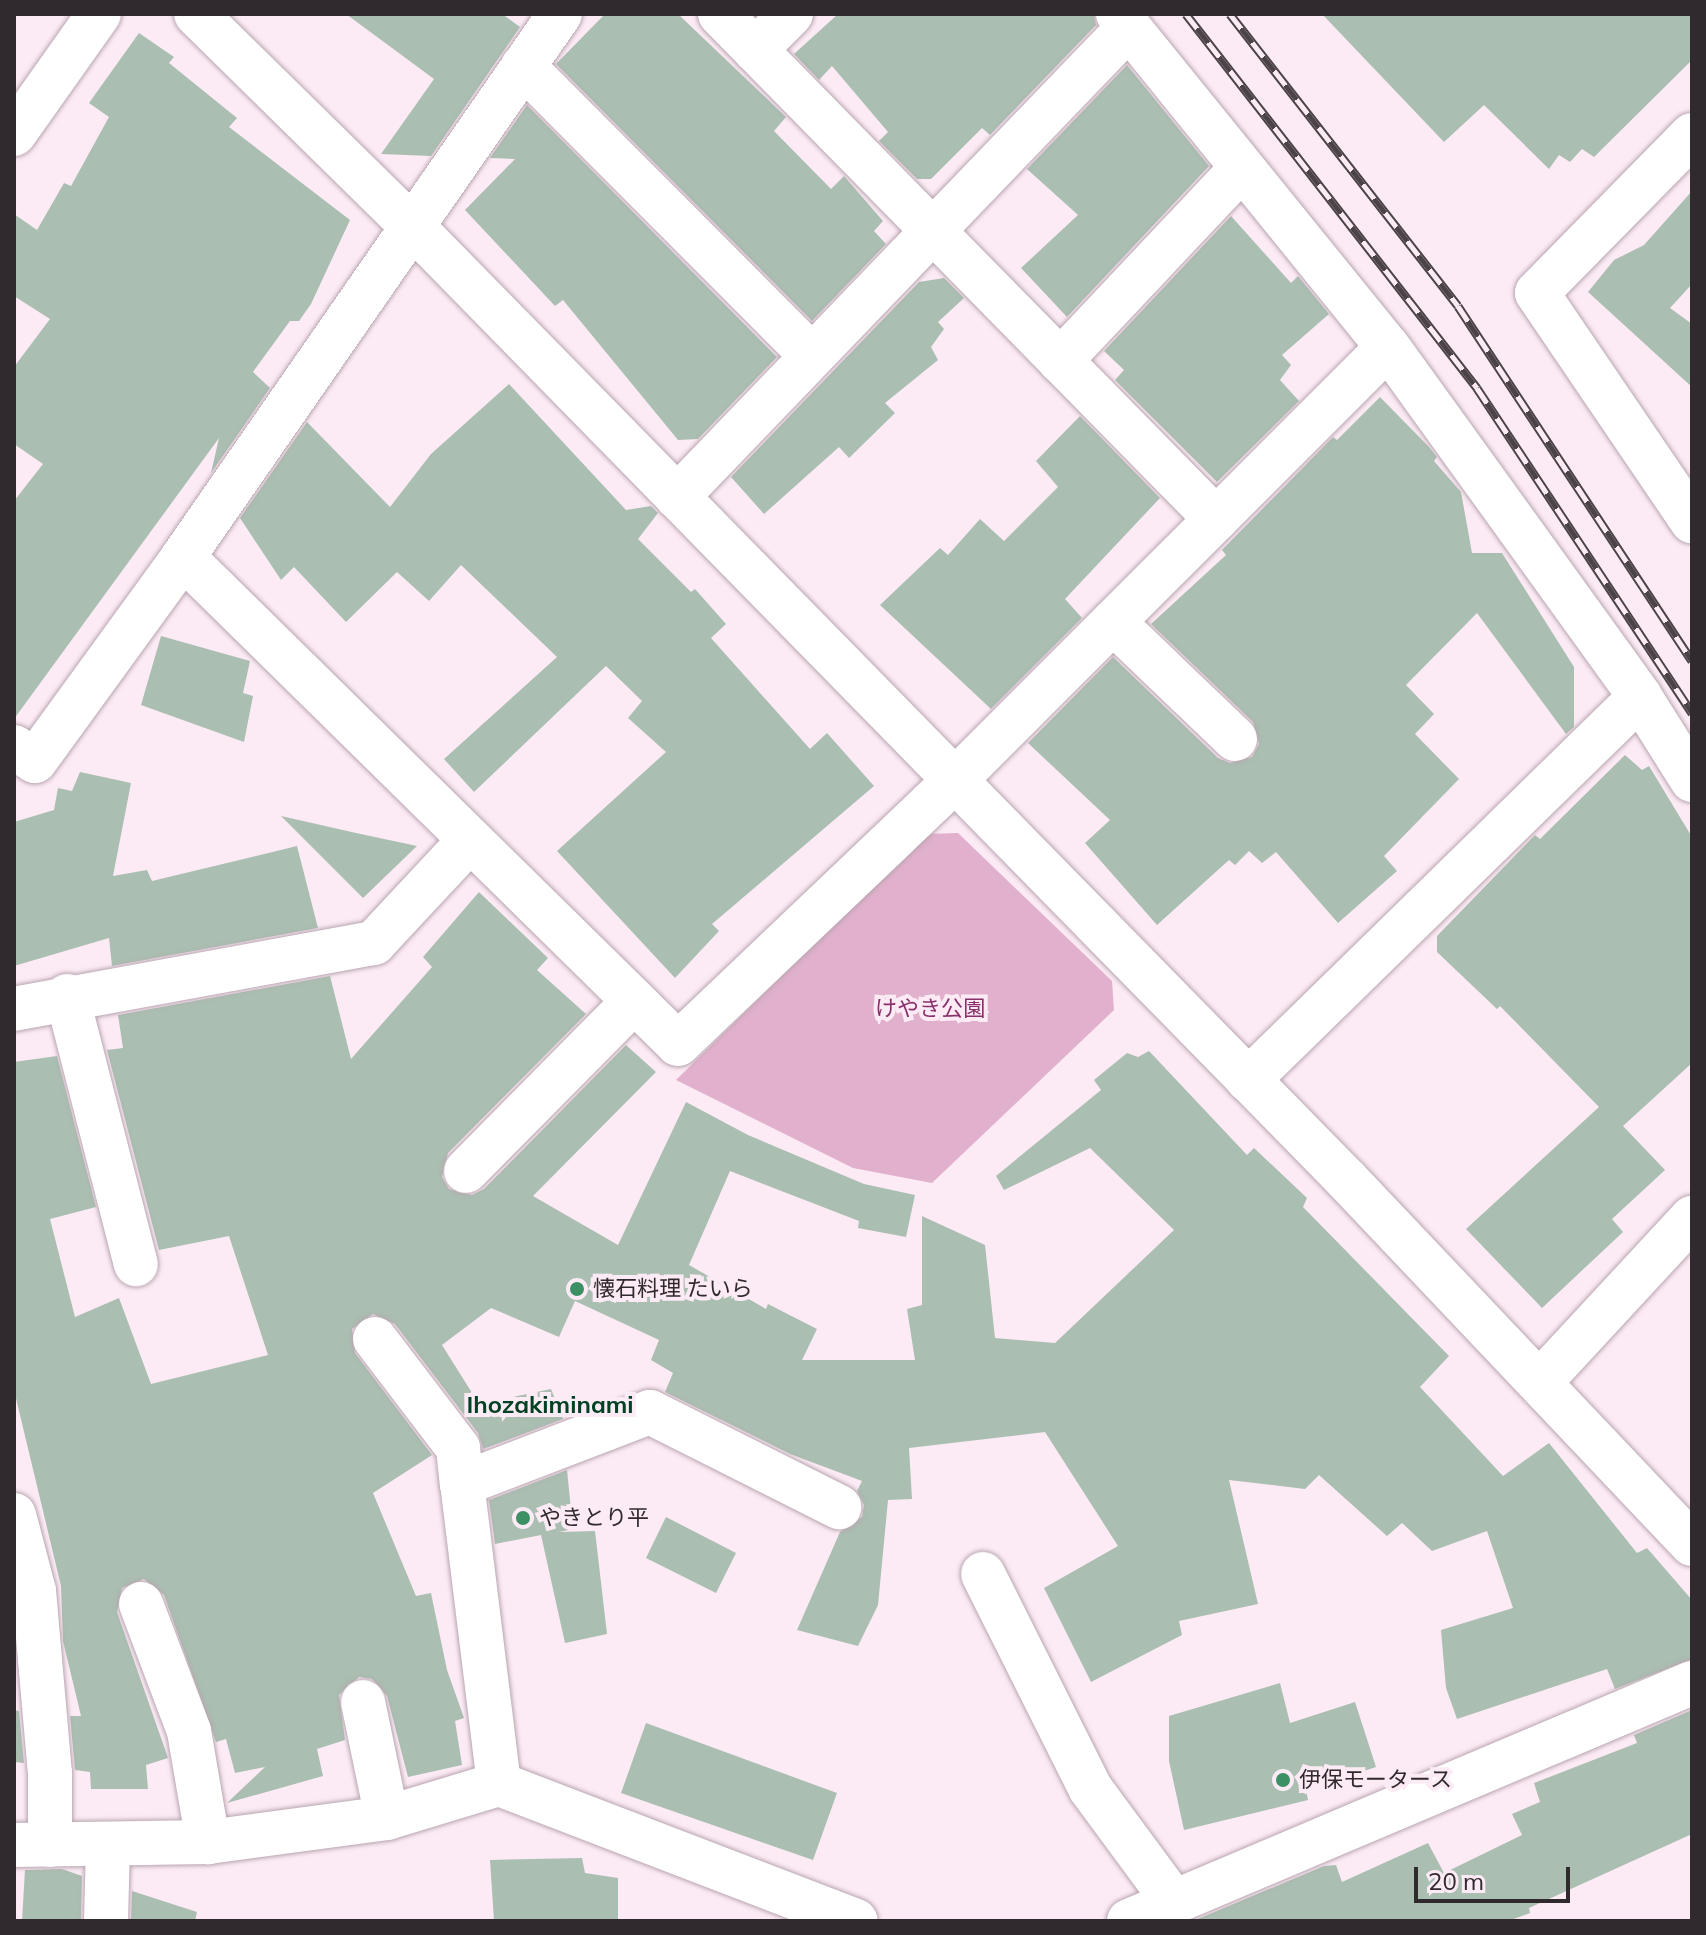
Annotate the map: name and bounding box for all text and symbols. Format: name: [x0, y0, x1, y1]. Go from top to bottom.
park label: けやき公園: [875, 996, 985, 1022]
place label: 懐石料理 たいら: [593, 1276, 753, 1302]
marker: 懐石料理 たいら: [568, 1280, 586, 1298]
district label: Ihozakiminami: [466, 1391, 634, 1419]
place label: やきとり平: [539, 1505, 649, 1531]
marker: やきとり平: [514, 1509, 532, 1527]
place label: 伊保モータース: [1299, 1767, 1453, 1793]
marker: 伊保モータース: [1274, 1771, 1292, 1789]
scale bar: [1418, 1851, 1574, 1901]
text: 20 m: [1428, 1866, 1484, 1896]

